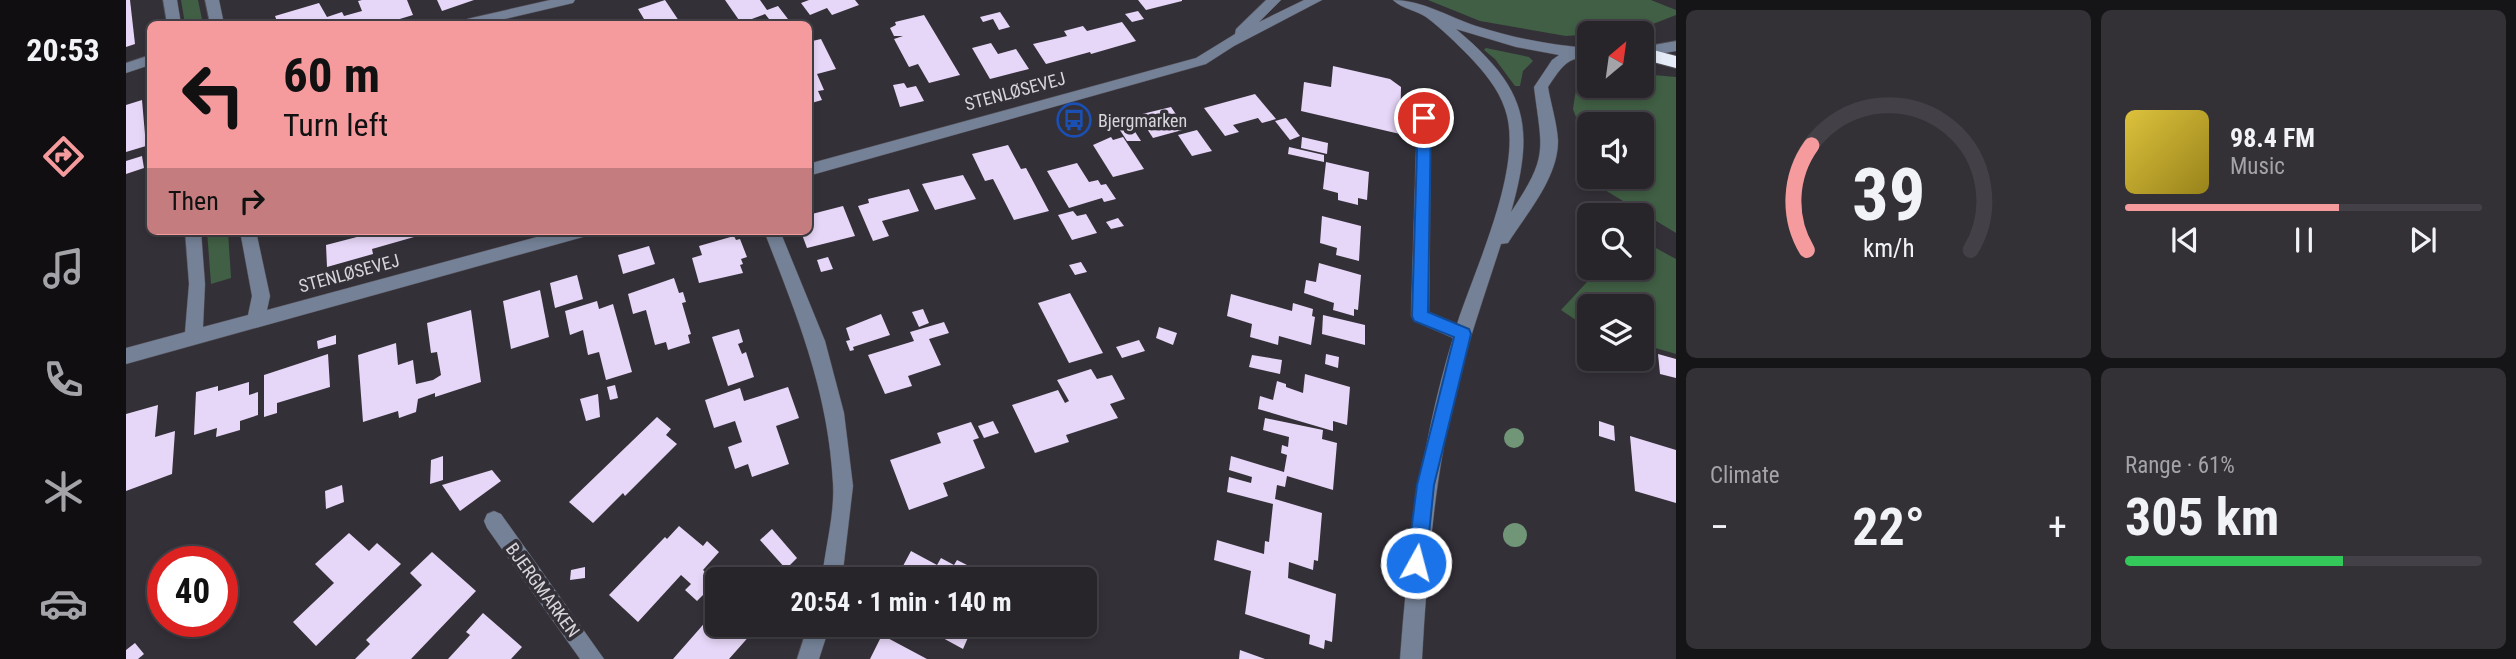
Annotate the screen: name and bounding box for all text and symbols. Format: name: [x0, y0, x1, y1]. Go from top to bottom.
north arrow: [1577, 21, 1654, 98]
map controls: [1577, 21, 1654, 371]
text: 20:53: [26, 31, 100, 69]
text: 60 m: [283, 47, 380, 104]
icon: left: [168, 49, 259, 140]
street label: STENLØSEVEJ: [962, 67, 1068, 115]
pin: [1394, 88, 1454, 148]
icon: arrive: [1405, 99, 1443, 137]
bus stop icon: Bjergmarken: [1055, 101, 1093, 139]
text: Turn left: [283, 106, 388, 144]
place label: Bjergmarken: [1098, 110, 1187, 131]
button: sound: [1577, 112, 1654, 189]
text: 98.4 FM: [2230, 123, 2315, 153]
icon: directions: [39, 132, 88, 181]
text: 39: [1852, 153, 1925, 239]
text: Music: [2230, 153, 2285, 180]
icon: right: [233, 182, 271, 220]
text: Then: [168, 186, 219, 216]
button: search: [1577, 203, 1654, 280]
icon: previous: [2166, 221, 2204, 259]
icon: pause: [2285, 221, 2323, 259]
icon: next: [2404, 221, 2442, 259]
text: km/h: [1863, 234, 1914, 263]
icon: music: [39, 244, 88, 293]
street label: STENLØSEVEJ: [296, 249, 402, 297]
button: layers: [1577, 294, 1654, 371]
icon: phone: [39, 355, 88, 404]
text: Range · 61%: [2125, 452, 2235, 479]
text: Climate: [1710, 462, 1780, 489]
icon: climate: [39, 467, 88, 516]
text: 305 km: [2125, 487, 2279, 548]
text: 22°: [1852, 497, 1925, 558]
text: −: [1710, 505, 1729, 549]
text: +: [2048, 505, 2067, 549]
position arrow: [1379, 526, 1453, 600]
street label: BJERGMARKEN: [502, 539, 584, 641]
speed limit sign: 40: [147, 546, 238, 637]
icon: car: [39, 579, 88, 628]
text: 20:54 · 1 min · 140 m: [791, 587, 1011, 617]

